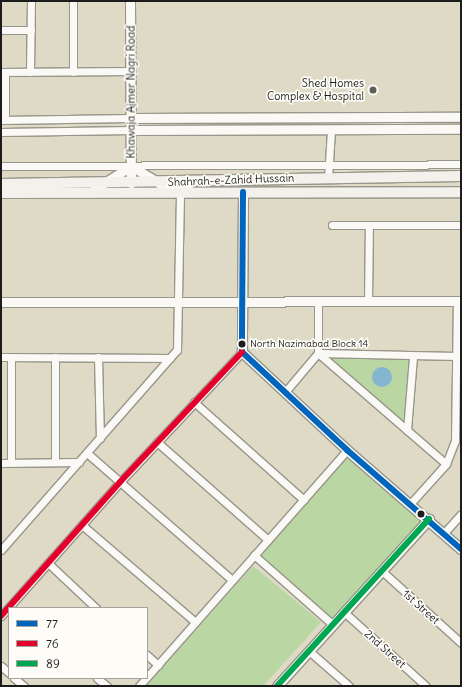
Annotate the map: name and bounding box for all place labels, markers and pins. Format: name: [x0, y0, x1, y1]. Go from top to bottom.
place label: Shed Homes Complex & Hospital: [267, 77, 364, 103]
marker: Shed Homes Complex & Hospital: [367, 84, 379, 96]
place label: North Nazimabad Block 14: [250, 338, 368, 350]
marker: North Nazimabad Block 14: [237, 339, 247, 349]
unlabelled marker: [416, 509, 426, 519]

